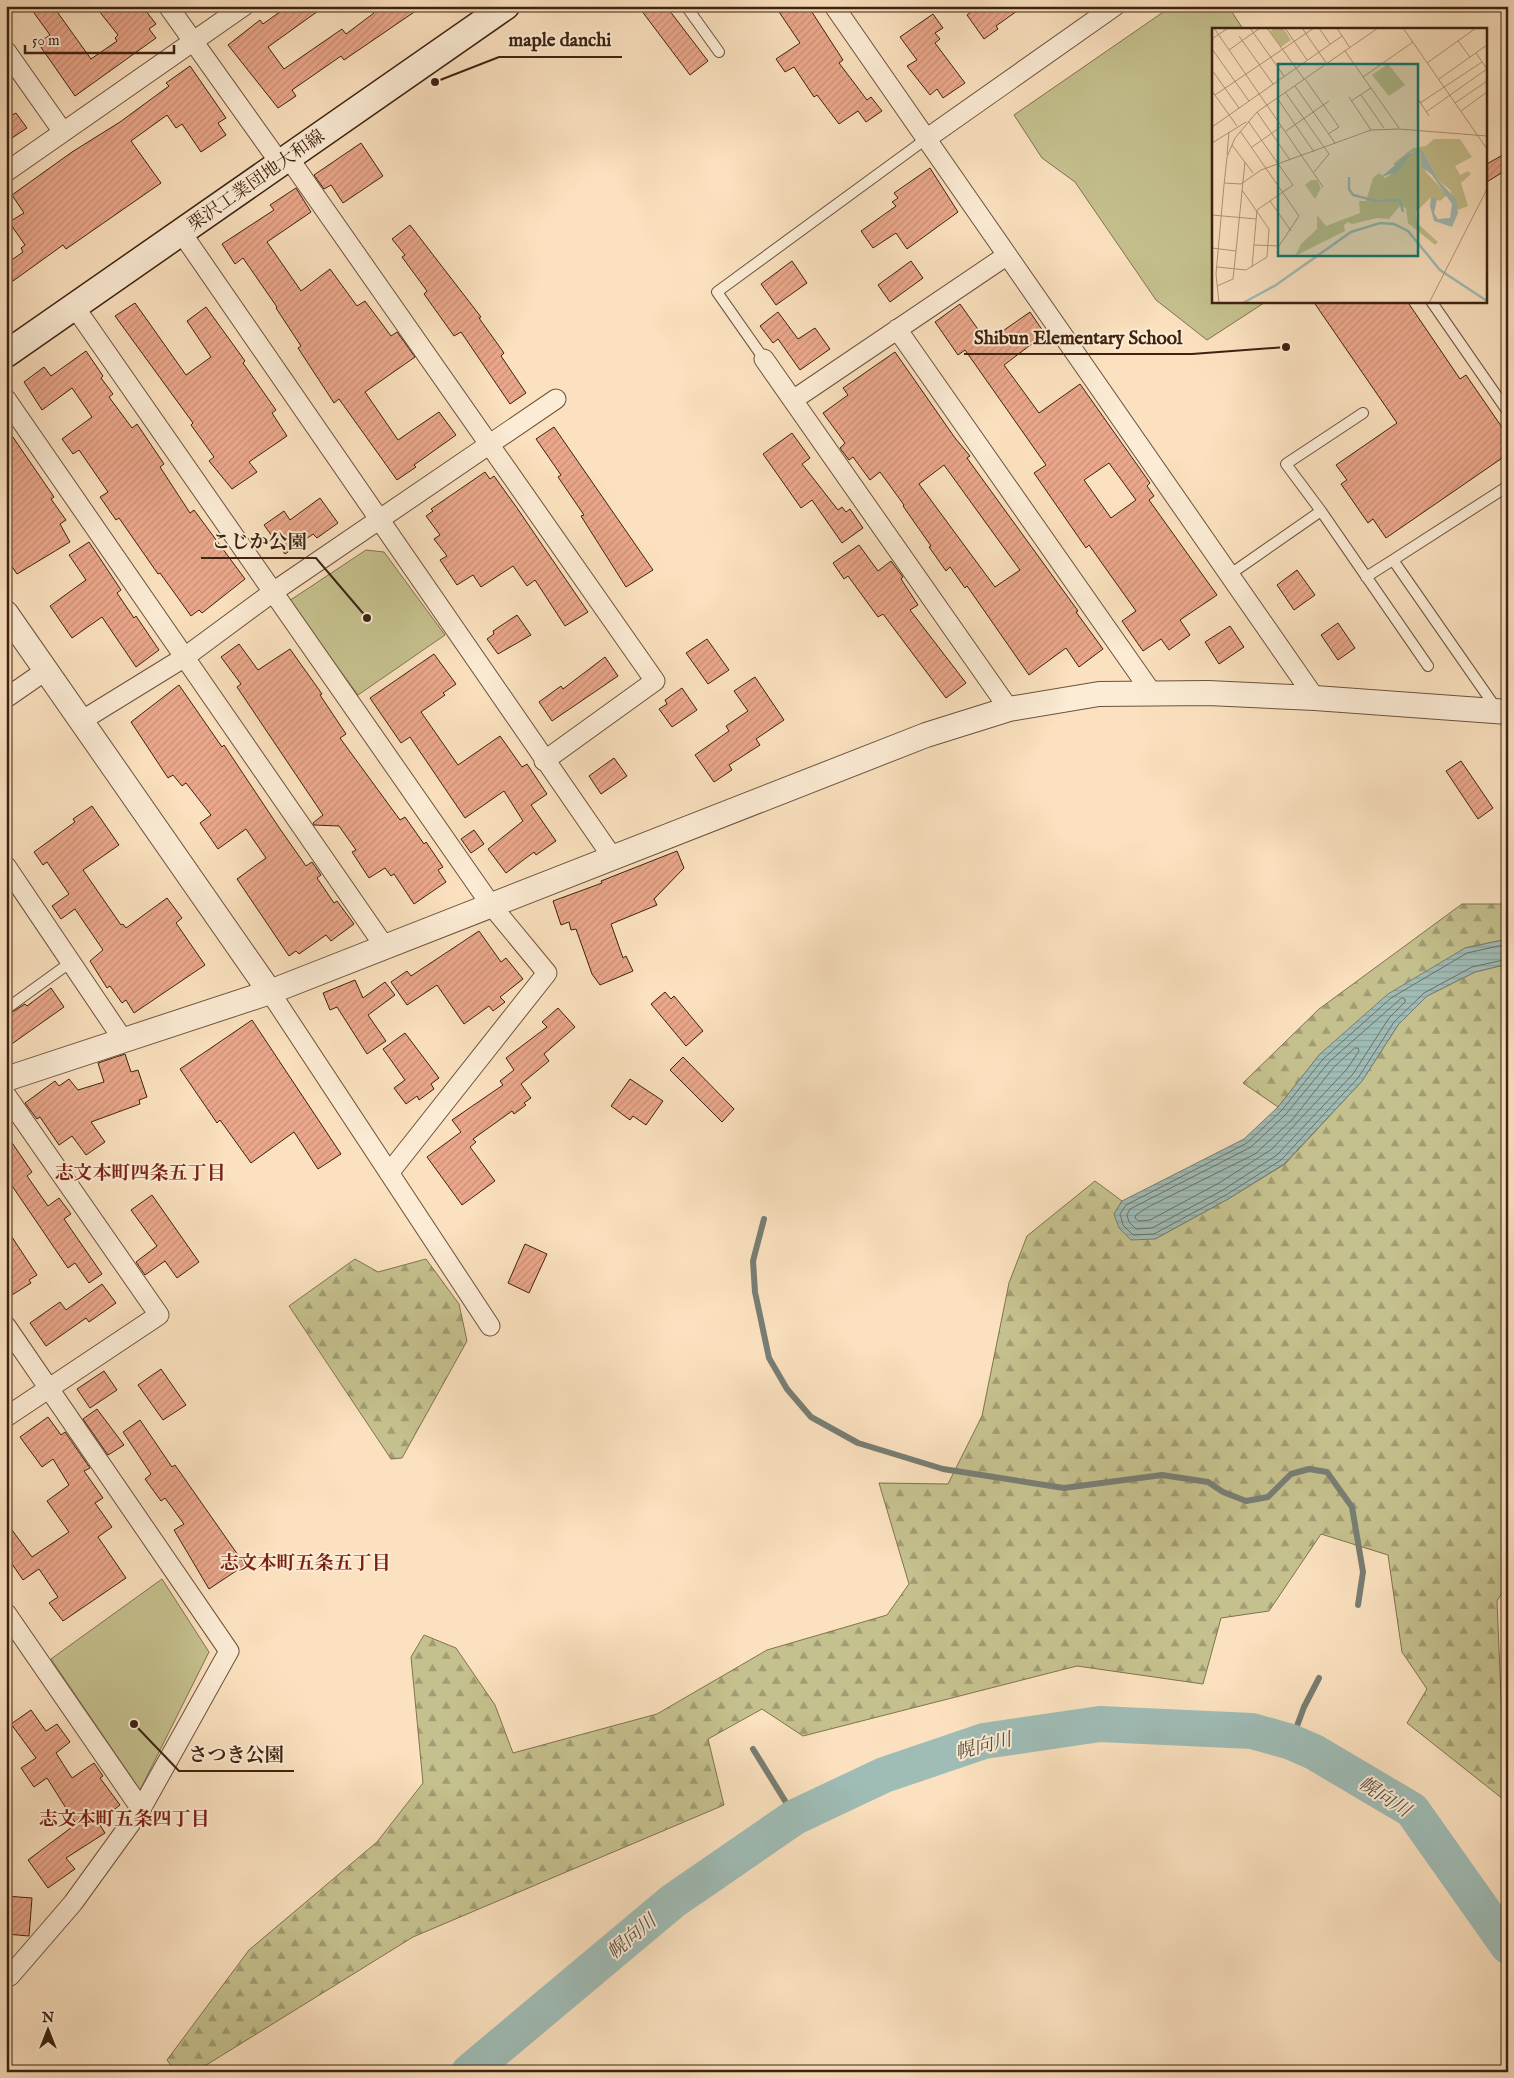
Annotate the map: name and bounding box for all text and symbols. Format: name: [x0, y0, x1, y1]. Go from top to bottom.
scale bar: [25, 22, 174, 54]
callout: maple danchi: [499, 23, 622, 57]
inset map: [1212, 28, 1486, 302]
text: maple danchi: [509, 29, 611, 53]
text: 50 m: [32, 31, 60, 50]
street label: 栗沢工業団地大和線: [184, 125, 330, 237]
callout: Shibun Elementary School: [964, 320, 1192, 354]
text: Shibun Elementary School: [974, 327, 1183, 351]
callout: こじか公園: [201, 524, 316, 558]
text: こじか公園: [211, 531, 307, 555]
district label: 志文本町四条五丁目: [54, 1162, 226, 1186]
district label: 志文本町五条五丁目: [219, 1552, 391, 1576]
water label: 幌向川: [953, 1728, 1016, 1765]
callout: さつき公園: [179, 1737, 294, 1771]
text: さつき公園: [188, 1744, 284, 1768]
water label: 幌向川: [1353, 1772, 1416, 1824]
district label: 志文本町五条四丁目: [38, 1808, 210, 1832]
water label: 幌向川: [603, 1909, 663, 1965]
north arrow: [22, 2006, 72, 2056]
text: N: [41, 2009, 54, 2027]

